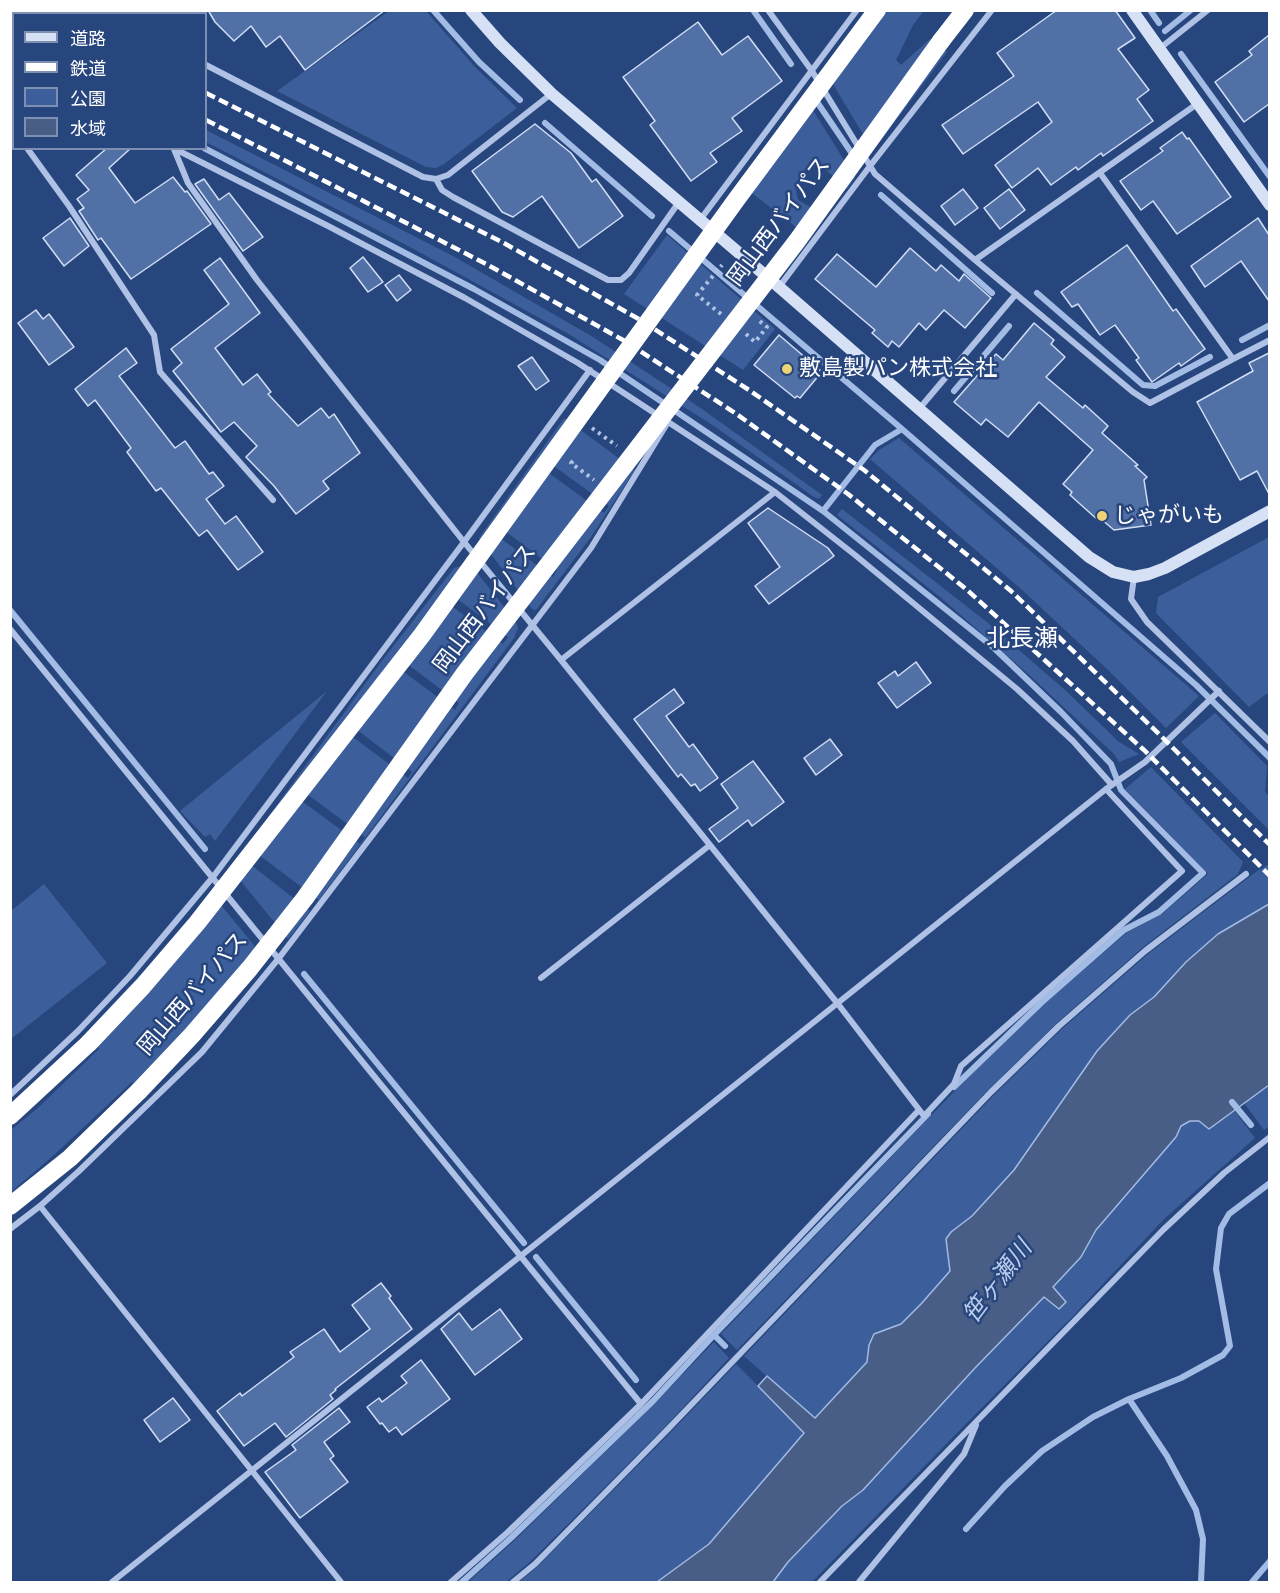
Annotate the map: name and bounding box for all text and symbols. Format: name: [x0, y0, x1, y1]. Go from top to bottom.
legend: [12, 12, 207, 150]
text: 道路: [70, 27, 106, 50]
text: 鉄道: [70, 57, 106, 80]
text: 公園: [70, 87, 106, 110]
text: 水域: [70, 117, 106, 140]
street label: 岡山西バイパス: [722, 153, 836, 291]
place label: 敷島製パン株式会社: [799, 356, 997, 382]
marker: 敷島製パン株式会社: [780, 362, 794, 376]
place label: じゃがいも: [1114, 503, 1224, 529]
marker: じゃがいも: [1095, 509, 1109, 523]
street label: 岡山西バイパス: [428, 540, 542, 678]
district label: 北長瀬: [986, 625, 1058, 653]
street label: 岡山西バイパス: [133, 927, 253, 1061]
water label: 笹ヶ瀬川: [958, 1235, 1038, 1329]

